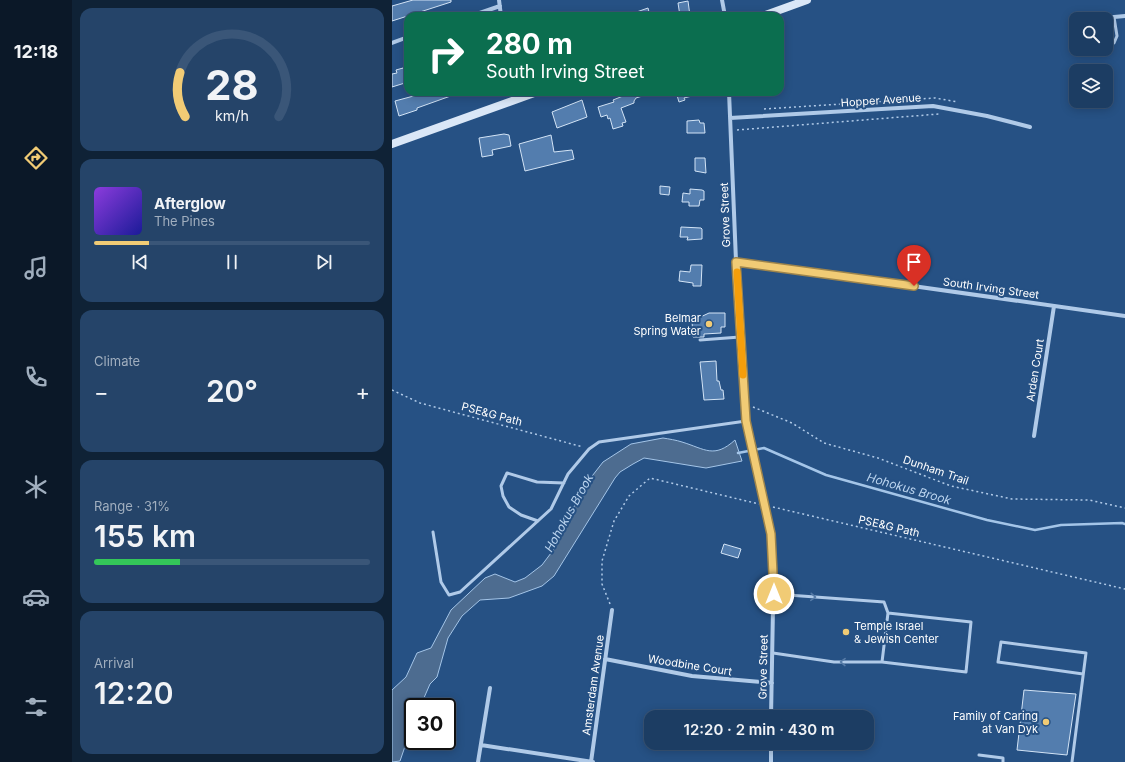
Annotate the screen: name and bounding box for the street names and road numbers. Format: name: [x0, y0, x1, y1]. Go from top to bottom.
street label: Hopper Avenue: [840, 90, 922, 110]
street label: Grove Street: [717, 182, 733, 248]
street label: South Irving Street: [942, 274, 1040, 302]
street label: Arden Court: [1023, 337, 1047, 402]
street label: PSE&G Path: [460, 399, 524, 429]
street label: Dunham Trail: [901, 452, 971, 488]
street label: PSE&G Path: [857, 512, 921, 540]
street label: Amsterdam Avenue: [579, 634, 607, 736]
street label: Grove Street: [755, 634, 771, 700]
street label: Woodbine Court: [647, 651, 733, 679]

